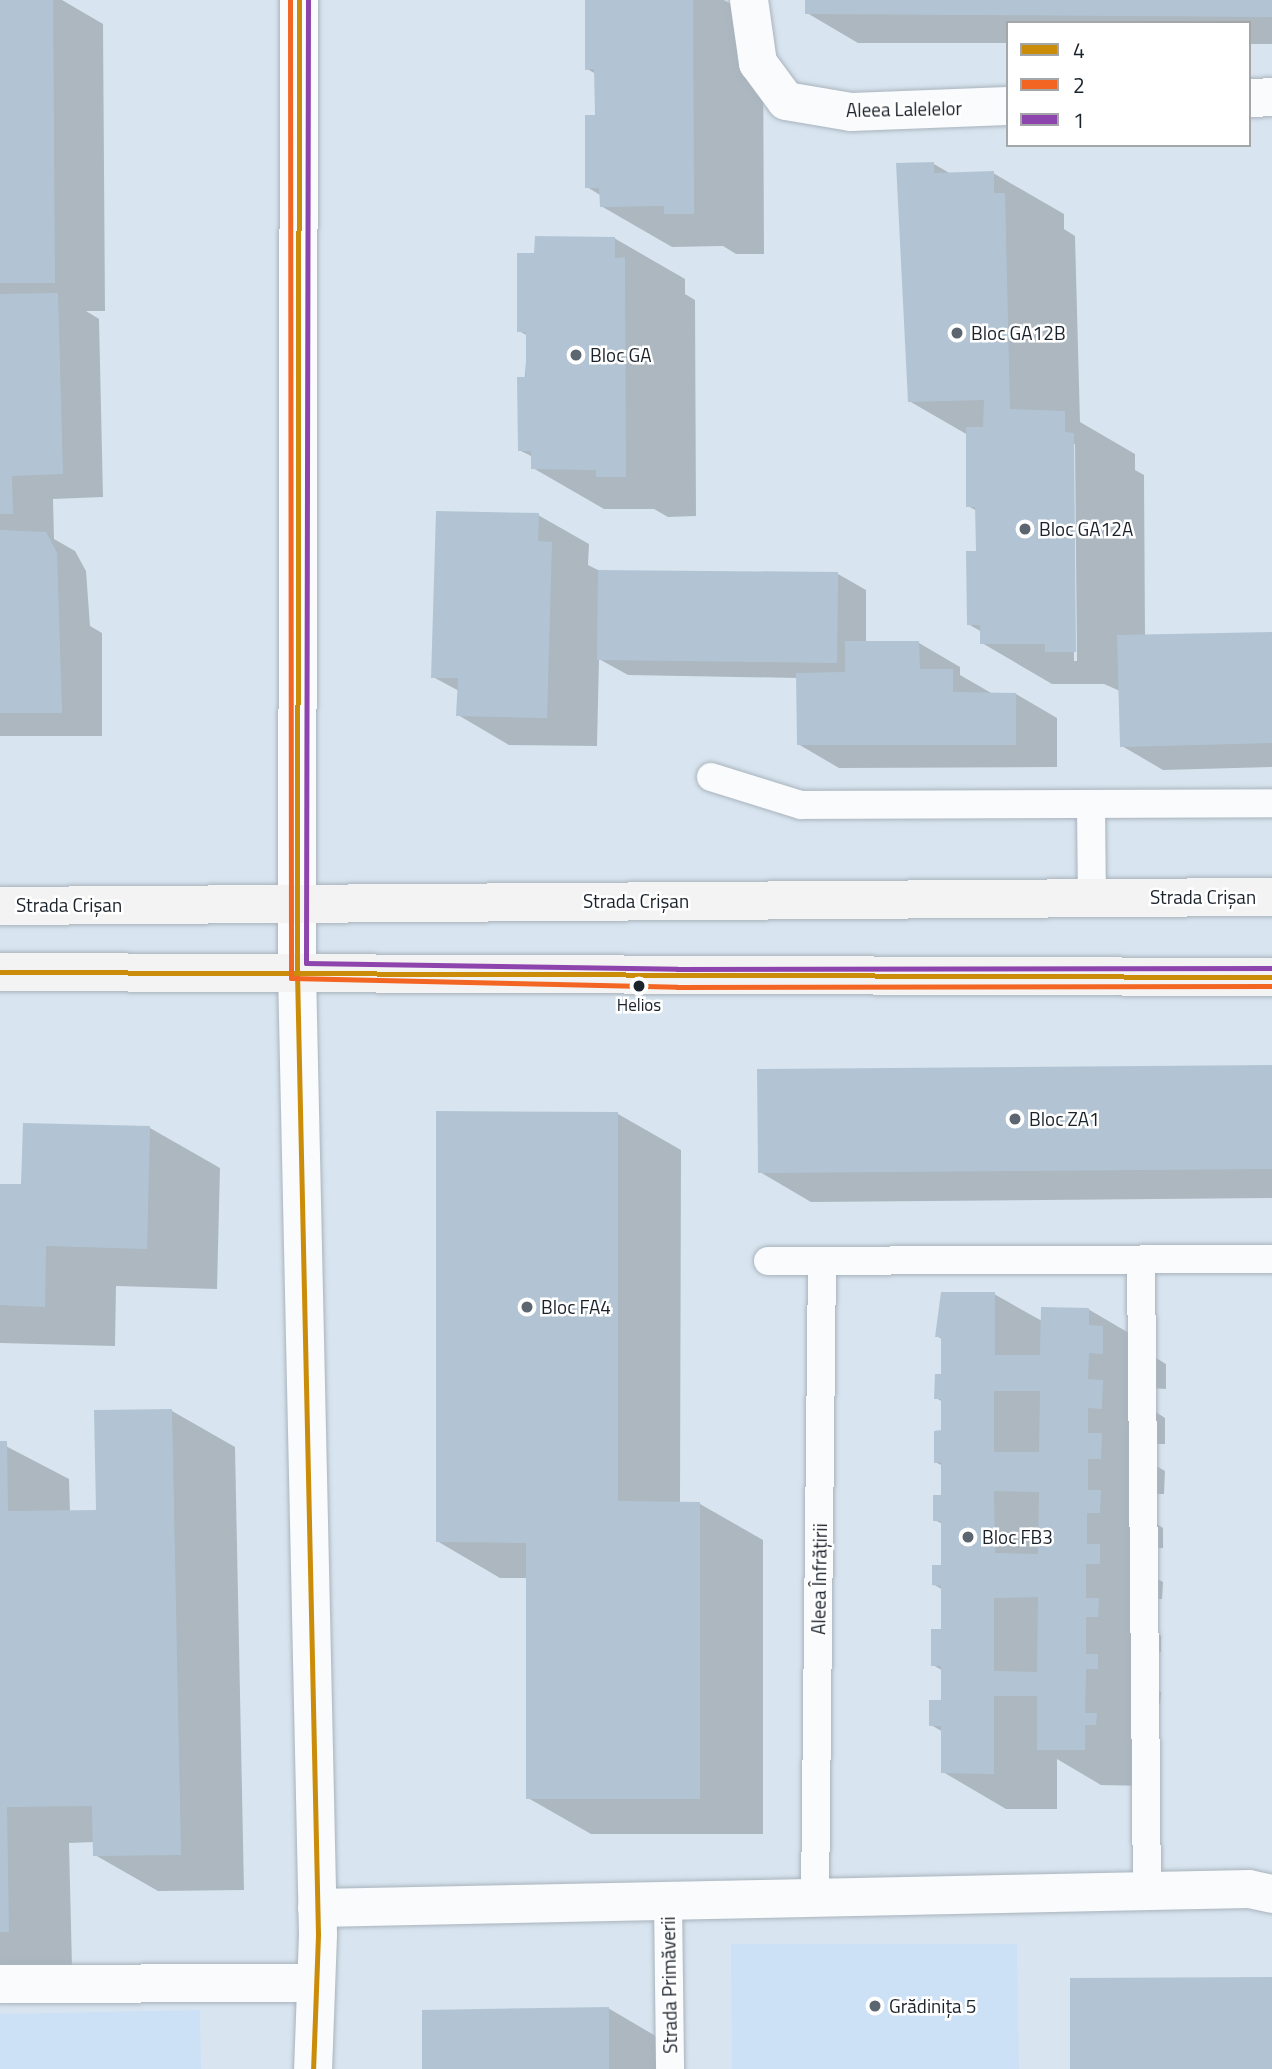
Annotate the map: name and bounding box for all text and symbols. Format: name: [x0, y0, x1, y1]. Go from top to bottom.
legend: [1006, 21, 1251, 147]
text: 4: [1073, 34, 1085, 66]
text: 2: [1073, 69, 1085, 101]
street label: Aleea Lalelelor: [846, 97, 962, 121]
text: 1: [1073, 104, 1085, 136]
place label: Bloc GA12B: [971, 322, 1066, 344]
marker: Bloc GA12B: [949, 325, 965, 341]
place label: Bloc GA: [590, 344, 652, 366]
marker: Bloc GA: [568, 347, 584, 363]
place label: Bloc GA12A: [1039, 518, 1133, 540]
marker: Bloc GA12A: [1017, 521, 1033, 537]
street label: Strada Crișan: [1150, 886, 1256, 908]
street label: Strada Crișan: [583, 890, 689, 912]
street label: Strada Crișan: [16, 894, 122, 916]
marker: Helios: [632, 979, 646, 993]
place label: Helios: [617, 996, 661, 1016]
place label: Bloc ZA1: [1029, 1108, 1100, 1130]
marker: Bloc ZA1: [1007, 1111, 1023, 1127]
place label: Bloc FA4: [541, 1296, 611, 1318]
marker: Bloc FA4: [519, 1299, 535, 1315]
street label: Aleea Înfrățirii: [807, 1523, 831, 1635]
place label: Bloc FB3: [982, 1526, 1053, 1548]
marker: Bloc FB3: [960, 1529, 976, 1545]
street label: Strada Primăverii: [656, 1916, 682, 2054]
place label: Grădinița 5: [889, 1995, 976, 2017]
marker: Grădinița 5: [867, 1998, 883, 2014]

